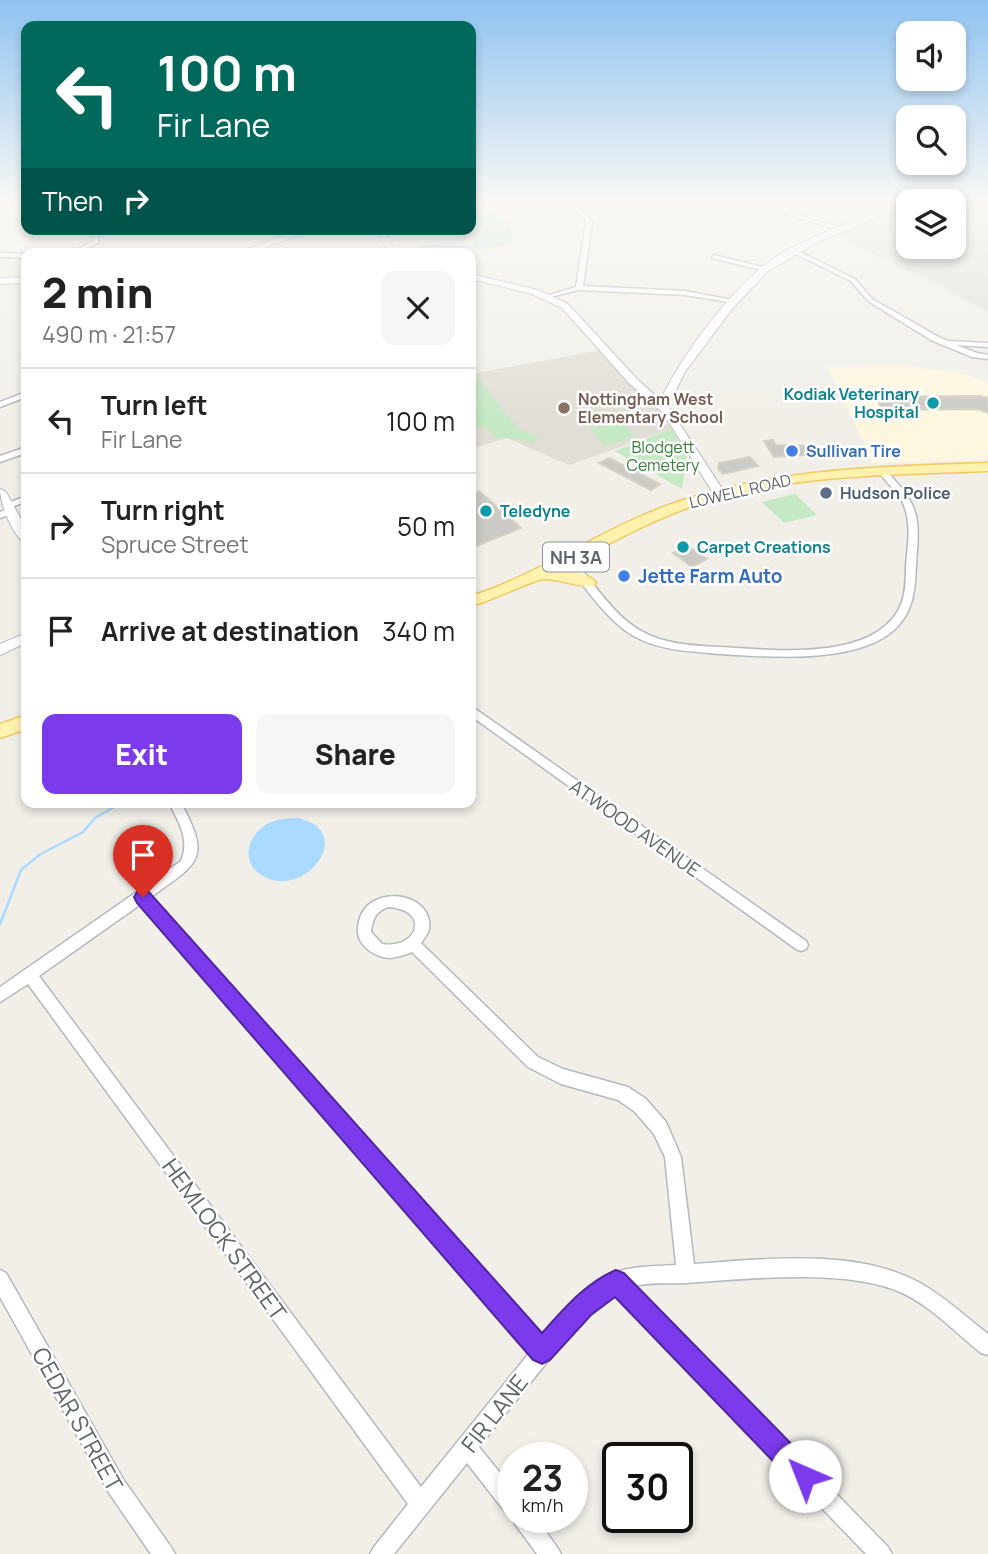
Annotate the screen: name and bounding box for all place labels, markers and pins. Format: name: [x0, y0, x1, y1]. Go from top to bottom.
place label: Kodiak Veterinary Hospital: [784, 383, 919, 423]
place label: Nottingham West Elementary School: [578, 388, 723, 428]
marker: Kodiak Veterinary Hospital: [925, 395, 941, 411]
marker: Nottingham West Elementary School: [556, 400, 572, 416]
place label: Sullivan Tire: [806, 440, 901, 462]
marker: Sullivan Tire: [784, 443, 800, 459]
place label: Hudson Police: [840, 482, 951, 504]
marker: Hudson Police: [818, 485, 834, 501]
place label: Teledyne: [500, 500, 571, 522]
marker: Teledyne: [478, 503, 494, 519]
place label: Carpet Creations: [697, 536, 831, 558]
marker: Carpet Creations: [675, 539, 691, 555]
place label: Jette Farm Auto: [638, 563, 783, 589]
marker: Jette Farm Auto: [616, 568, 632, 584]
pin: [113, 825, 173, 897]

